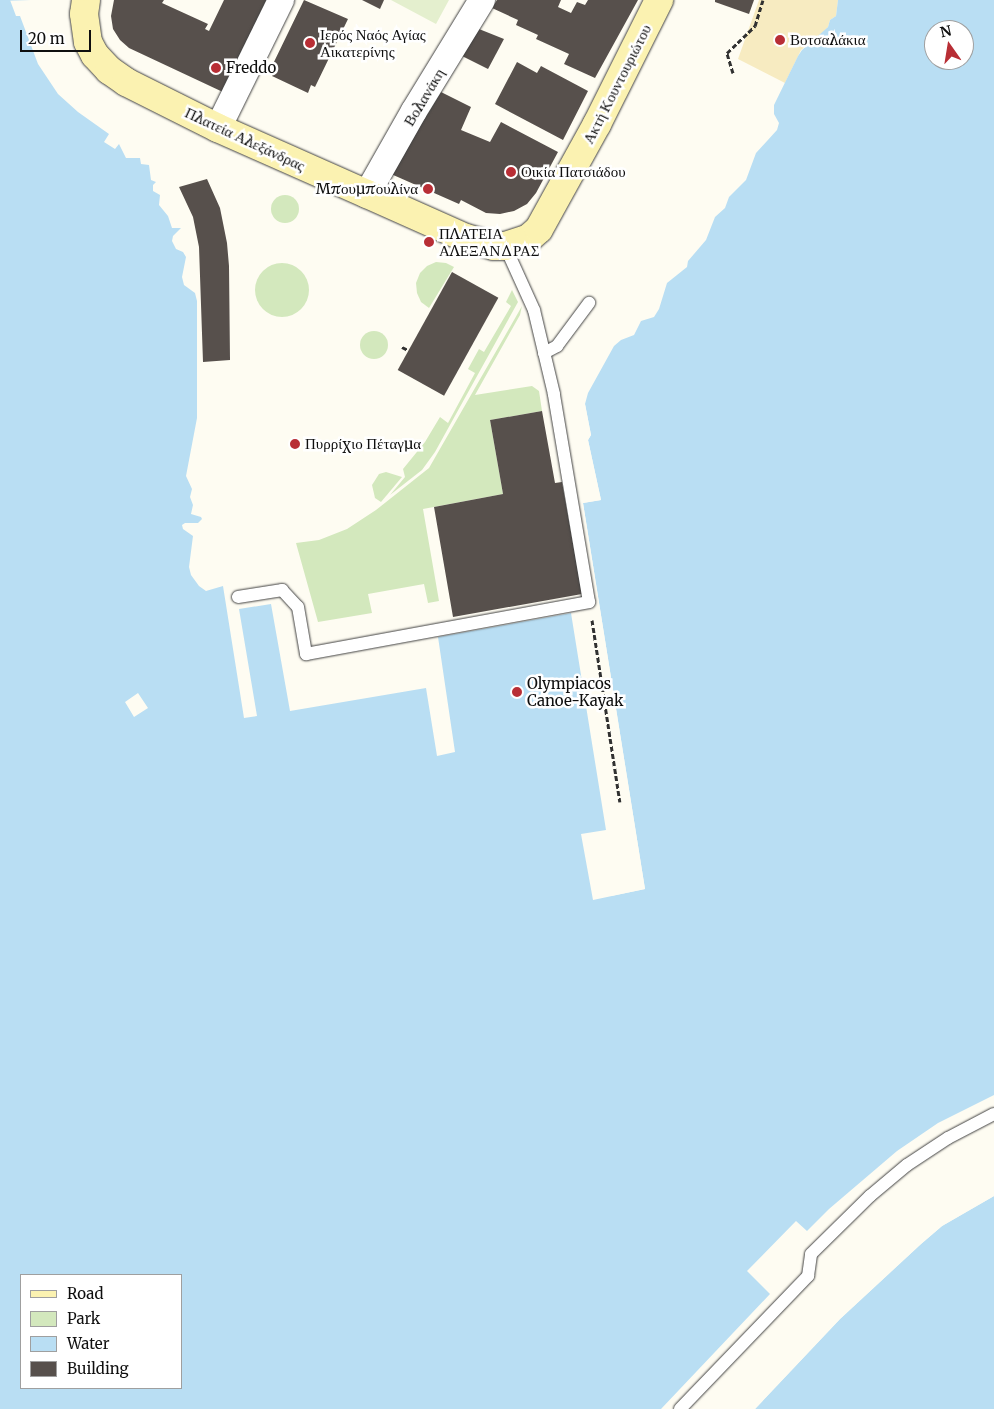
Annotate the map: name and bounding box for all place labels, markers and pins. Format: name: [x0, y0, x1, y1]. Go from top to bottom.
place label: Ιερός Ναός Αγίας Αικατερίνης: [320, 25, 426, 60]
place label: Βοτσαλάκια: [790, 31, 866, 49]
marker: Βοτσαλάκια: [774, 34, 786, 46]
marker: Ιερός Ναός Αγίας Αικατερίνης: [304, 37, 316, 49]
place label: Freddo: [226, 59, 276, 77]
marker: Freddo: [210, 62, 222, 74]
place label: Οικία Πατσιάδου: [521, 163, 626, 181]
marker: Οικία Πατσιάδου: [505, 166, 517, 178]
place label: Μπουμπουλίνα: [316, 180, 418, 198]
marker: Μπουμπουλίνα: [422, 183, 434, 195]
place label: ΠΛΑΤΕΙΑ ΑΛΕΞΑΝΔΡΑΣ: [439, 224, 540, 259]
marker: ΠΛΑΤΕΙΑ ΑΛΕΞΑΝΔΡΑΣ: [423, 236, 435, 248]
place label: Πυρρίχιο Πέταγμα: [305, 435, 421, 453]
marker: Πυρρίχιο Πέταγμα: [289, 438, 301, 450]
place label: Olympiacos Canoe-Kayak: [527, 674, 624, 709]
marker: Olympiacos Canoe-Kayak: [511, 686, 523, 698]

